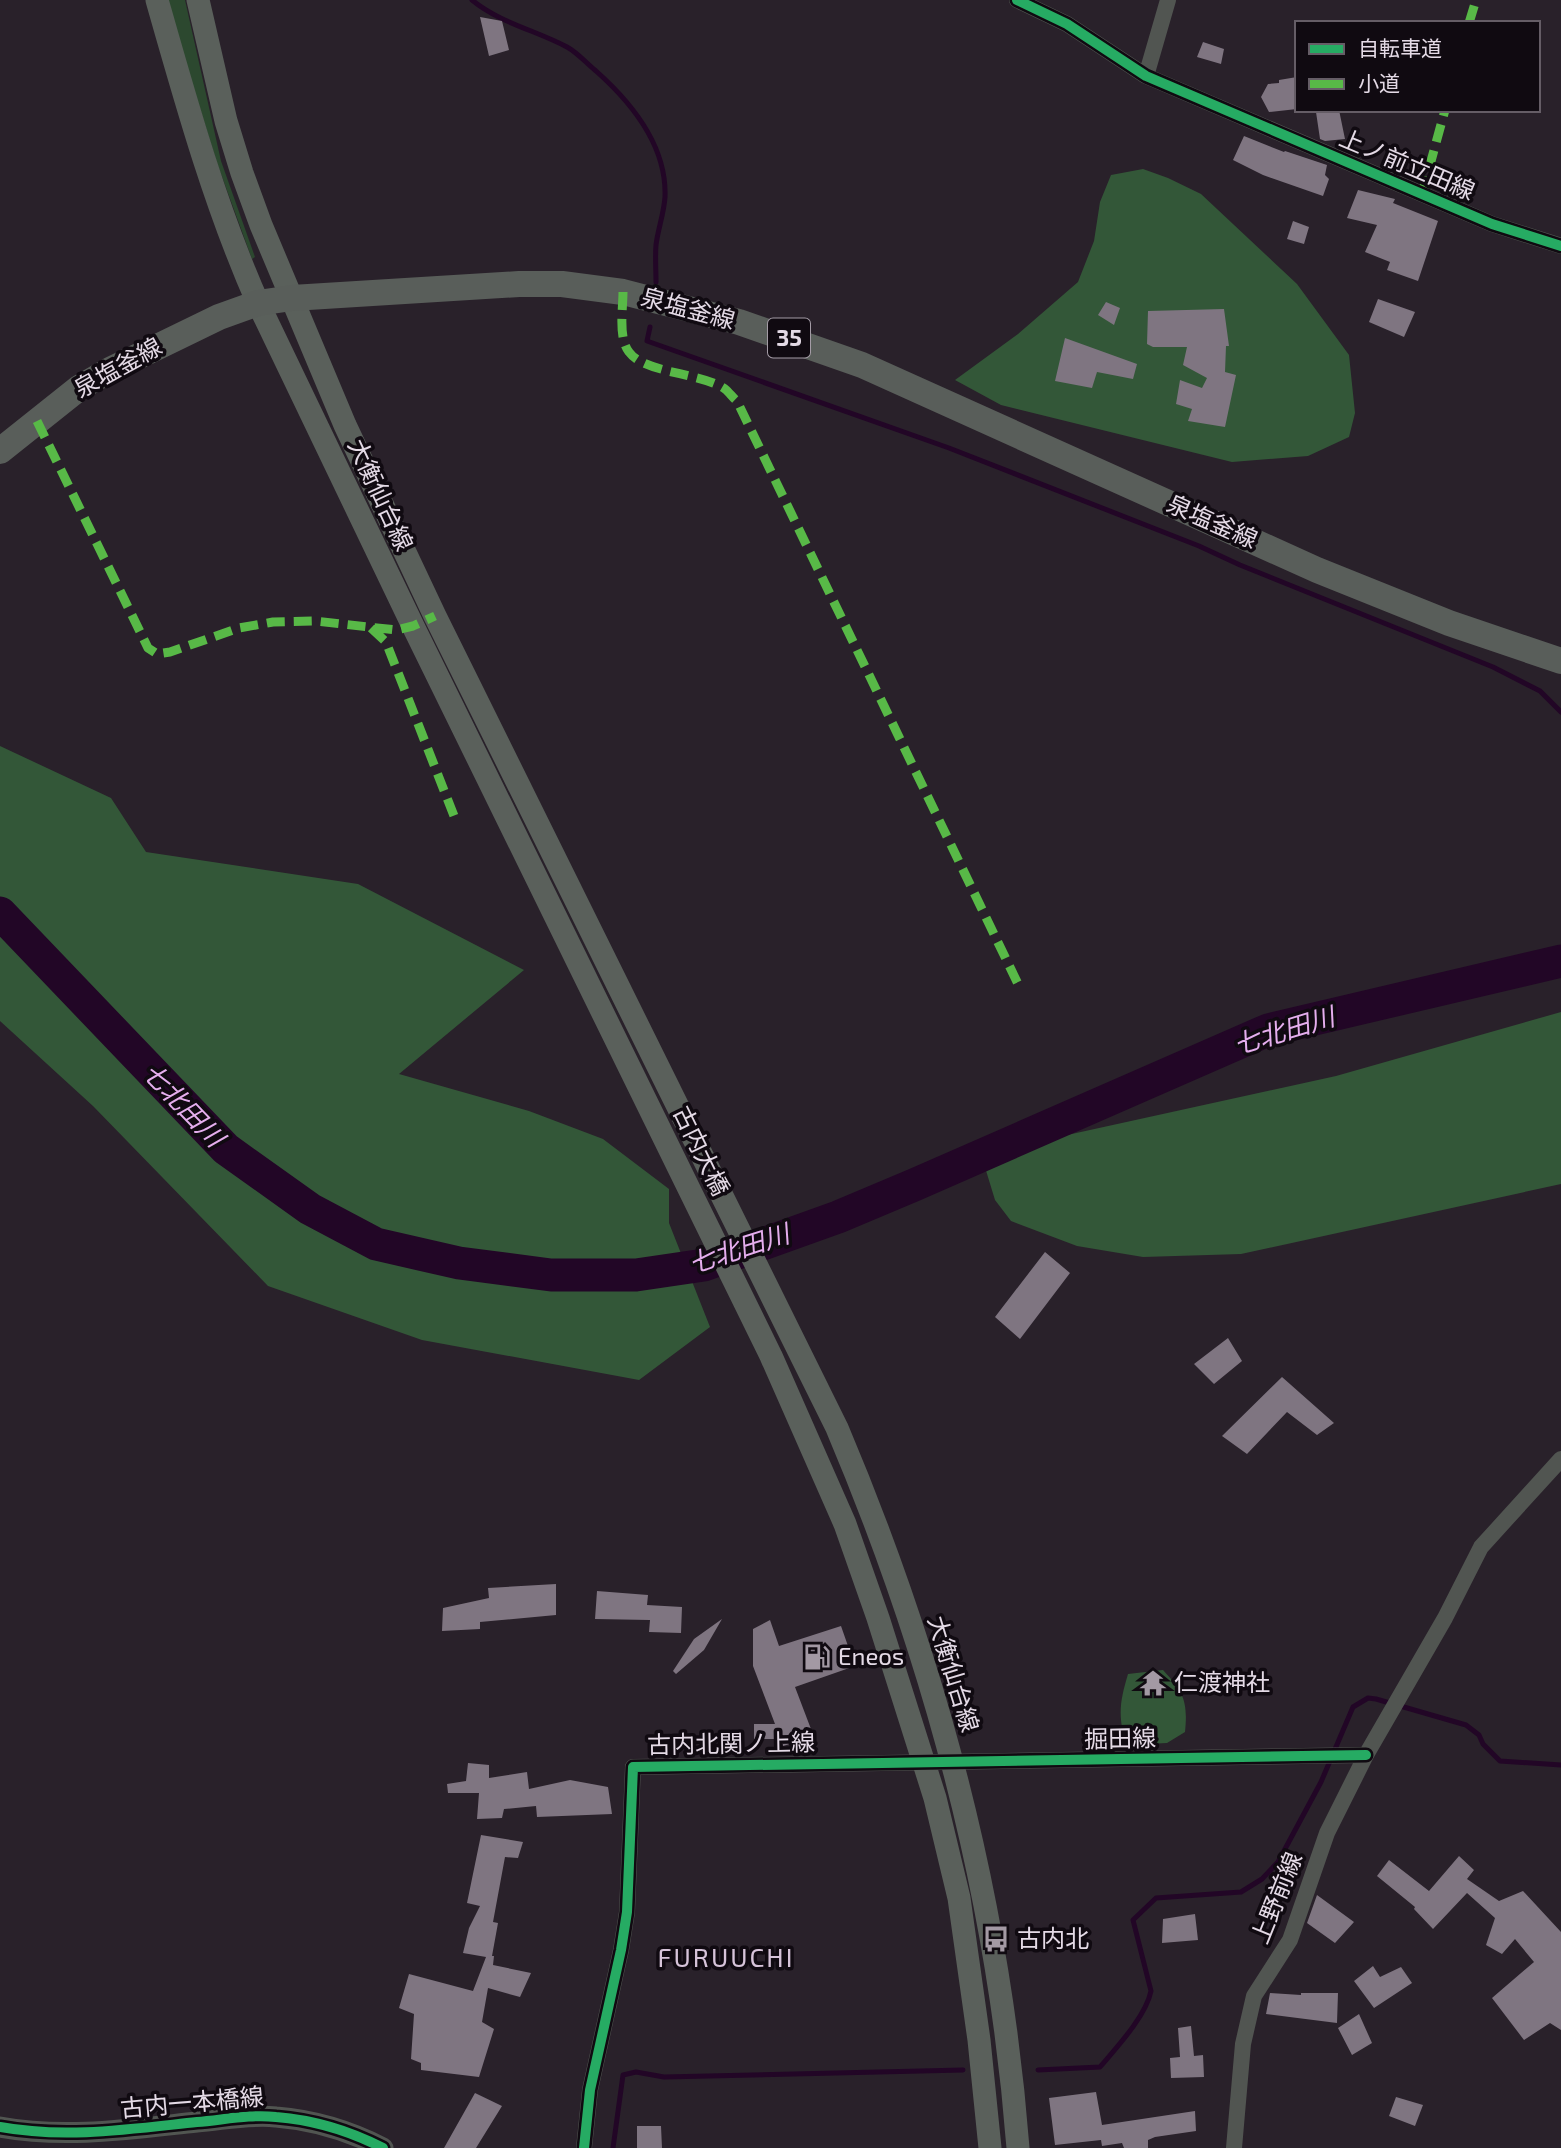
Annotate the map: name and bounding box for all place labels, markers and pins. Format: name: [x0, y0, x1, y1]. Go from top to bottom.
place label: Eneos: [838, 1641, 904, 1670]
fuel station icon: Eneos: [802, 1642, 832, 1672]
place label: 仁渡神社: [1174, 1667, 1270, 1696]
temple icon: 仁渡神社: [1138, 1668, 1168, 1698]
place label: 古内北: [1017, 1923, 1089, 1952]
bus stop icon: 古内北: [981, 1924, 1011, 1954]

